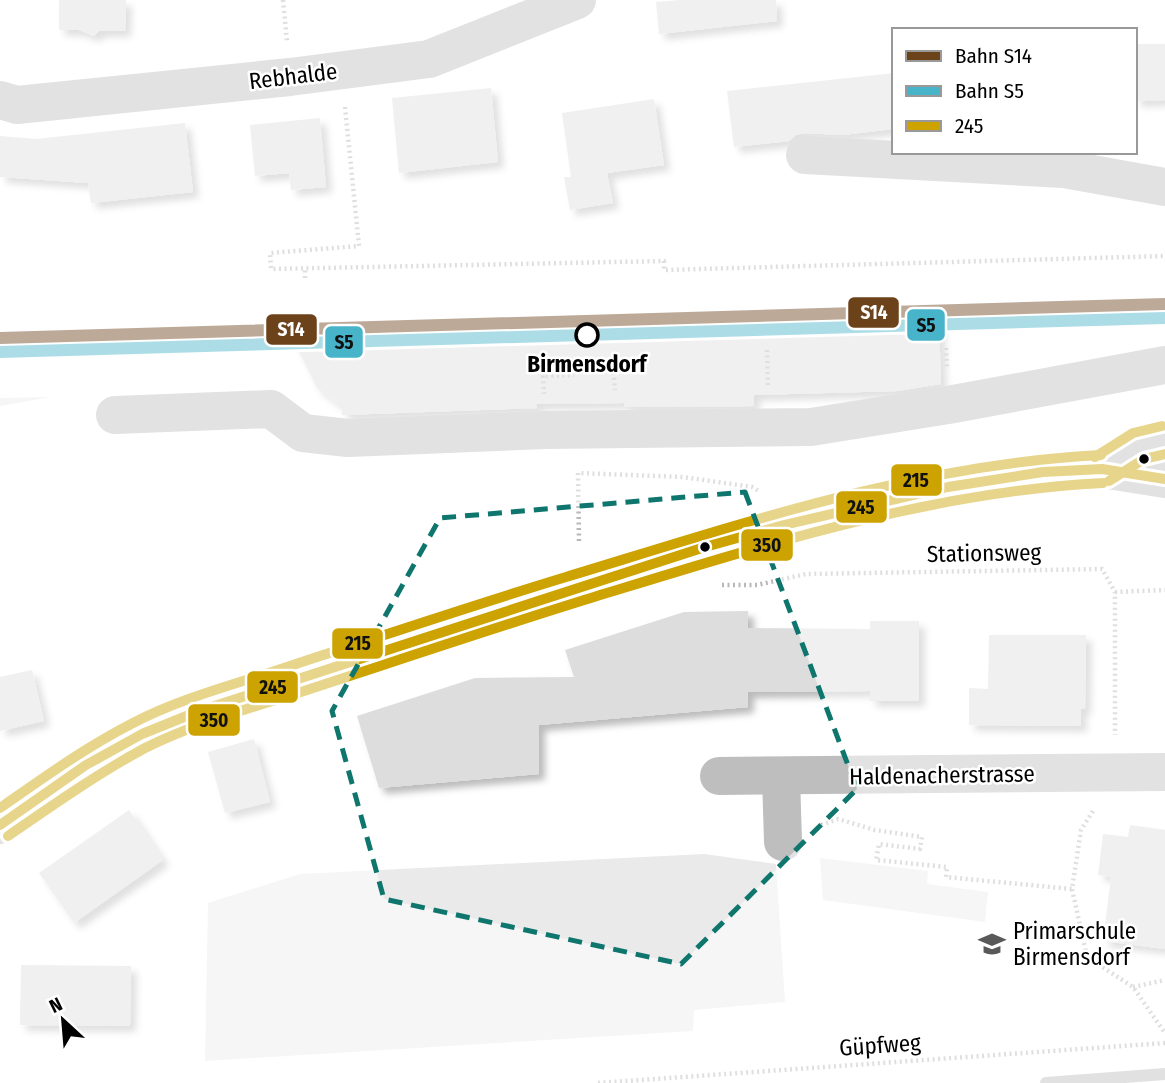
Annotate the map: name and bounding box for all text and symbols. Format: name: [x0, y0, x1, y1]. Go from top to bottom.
legend: [892, 28, 1137, 154]
text: Bahn S14: [955, 43, 1032, 69]
street label: Rebhalde: [247, 57, 339, 95]
text: Bahn S5: [955, 78, 1024, 104]
text: 245: [955, 113, 983, 139]
line badge: S14: [847, 296, 900, 329]
text: S14: [861, 301, 888, 324]
line badge: S5: [906, 308, 946, 342]
line badge: S14: [265, 313, 318, 346]
text: S5: [916, 314, 936, 337]
text: S14: [278, 318, 305, 341]
marker: Birmensdorf: [575, 323, 599, 347]
line badge: S5: [324, 325, 364, 359]
text: S5: [334, 331, 354, 354]
place label: Birmensdorf: [527, 350, 649, 378]
unlabelled marker: [1137, 452, 1151, 466]
line badge: 215: [890, 463, 943, 497]
text: 215: [902, 469, 929, 492]
line badge: 245: [835, 490, 888, 524]
text: 245: [846, 496, 875, 519]
line badge: 350: [740, 528, 794, 562]
text: 350: [752, 534, 781, 557]
street label: Stationsweg: [927, 538, 1042, 568]
unlabelled marker: [698, 540, 712, 554]
line badge: 215: [331, 627, 384, 660]
text: 215: [344, 632, 371, 655]
line badge: 245: [246, 670, 299, 704]
text: 245: [258, 676, 287, 699]
line badge: 350: [187, 703, 241, 737]
text: 350: [199, 709, 228, 732]
street label: Haldenacherstrasse: [849, 759, 1035, 791]
place label: Primarschule Birmensdorf: [1013, 917, 1136, 971]
school or university icon: Primarschule Birmensdorf: [977, 929, 1007, 959]
north arrow: [28, 985, 98, 1055]
text: N: [46, 992, 66, 1018]
street label: Güpfweg: [838, 1028, 922, 1062]

